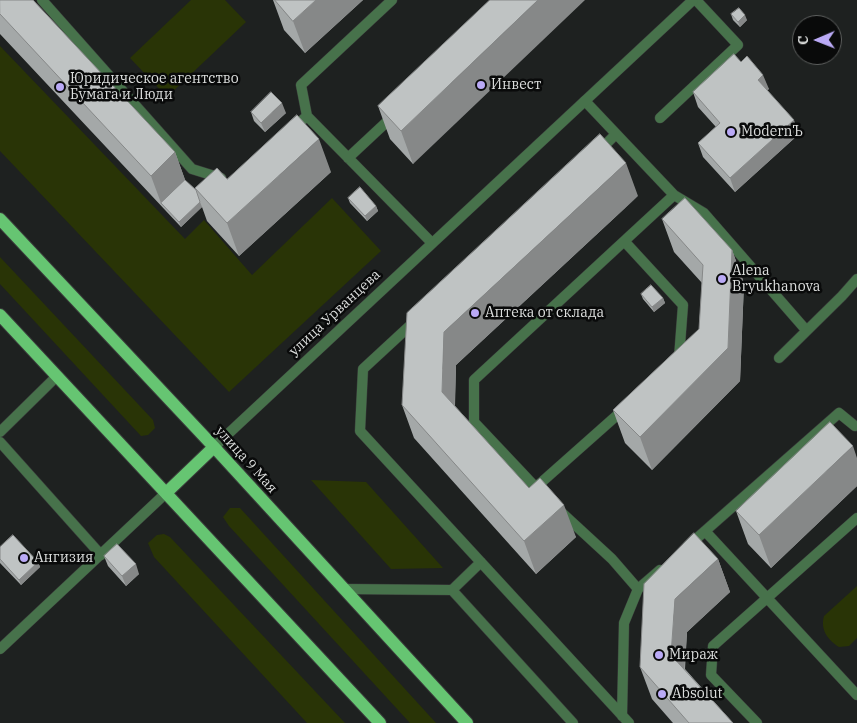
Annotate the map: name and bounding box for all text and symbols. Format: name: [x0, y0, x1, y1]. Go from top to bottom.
north arrow: [792, 15, 842, 65]
text: С: [794, 35, 812, 45]
place label: Юридическое агентство Бумага и Люди: [70, 71, 239, 104]
place label: Инвест: [491, 77, 541, 93]
marker: Инвест: [475, 79, 487, 91]
marker: Юридическое агентство Бумага и Люди: [54, 81, 66, 93]
place label: ModernЪ: [741, 124, 803, 140]
marker: ModernЪ: [725, 126, 737, 138]
place label: Alena Bryukhanova: [732, 263, 820, 296]
street label: улица Урванцева: [286, 266, 384, 360]
marker: Alena Bryukhanova: [716, 273, 728, 285]
place label: Аптека от склада: [485, 305, 604, 321]
marker: Аптека от склада: [469, 307, 481, 319]
street label: улица 9 Мая: [212, 423, 280, 497]
place label: Ангизия: [34, 550, 93, 566]
marker: Ангизия: [18, 552, 30, 564]
place label: Мираж: [669, 647, 718, 663]
marker: Мираж: [653, 649, 665, 661]
place label: Absolut: [672, 686, 723, 702]
marker: Absolut: [656, 688, 668, 700]

